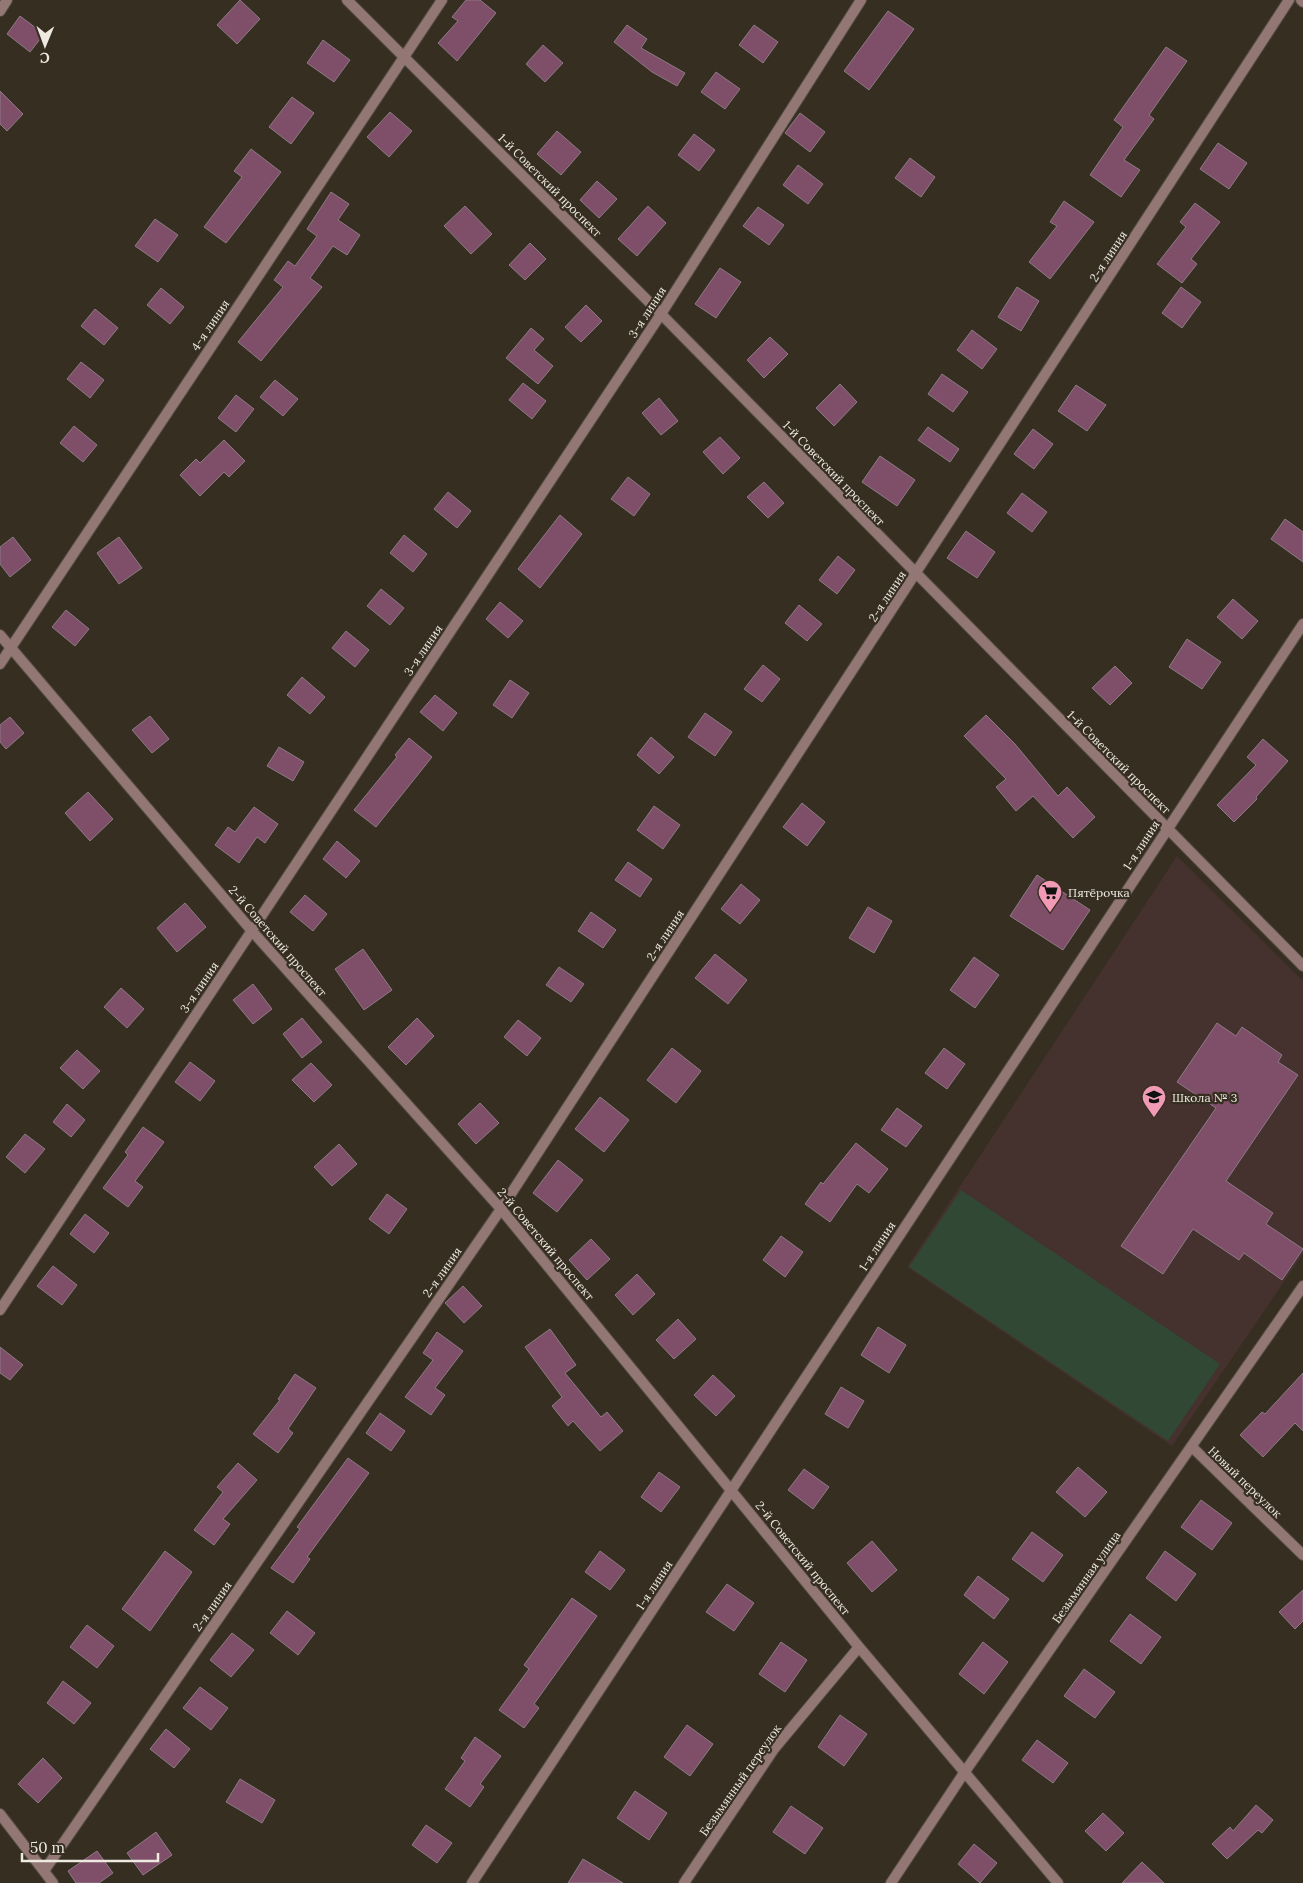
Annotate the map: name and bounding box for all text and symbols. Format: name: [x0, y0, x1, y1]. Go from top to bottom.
north arrow: [20, 20, 70, 70]
text: С: [39, 49, 50, 67]
street label: 1-й Советский проспект: [495, 130, 605, 240]
street label: 2-я линия: [1086, 228, 1130, 284]
street label: 3-я линия: [625, 283, 669, 341]
street label: 4-я линия: [188, 297, 232, 353]
street label: 1-й Советский проспект: [780, 417, 888, 529]
street label: 2-я линия: [865, 568, 909, 624]
street label: 3-я линия: [400, 622, 446, 678]
street label: 1-й Советский проспект: [1064, 707, 1174, 817]
street label: 1-я линия: [1119, 817, 1163, 873]
supermarket icon: Пятёрочка: [1037, 879, 1063, 913]
street label: 2-й Советский проспект: [226, 882, 330, 1000]
place label: Пятёрочка: [1068, 885, 1130, 900]
street label: 2-я линия: [643, 907, 687, 963]
street label: 3-я линия: [176, 959, 222, 1015]
school or university icon: Школа № 3: [1141, 1084, 1167, 1118]
place label: Школа № 3: [1172, 1090, 1238, 1105]
street label: 2-й Советский проспект: [495, 1185, 597, 1303]
street label: 1-я линия: [855, 1218, 899, 1274]
street label: 2-я линия: [419, 1244, 465, 1300]
street label: Новый переулок: [1205, 1443, 1285, 1521]
street label: 2-й Советский проспект: [752, 1498, 854, 1618]
street label: Безымянная улица: [1049, 1528, 1123, 1626]
street label: 1-я линия: [632, 1557, 676, 1613]
street label: 2-я линия: [189, 1578, 235, 1634]
street label: Безымянный переулок: [696, 1721, 785, 1839]
scale bar: [22, 1830, 159, 1862]
text: 50 m: [30, 1838, 65, 1857]

